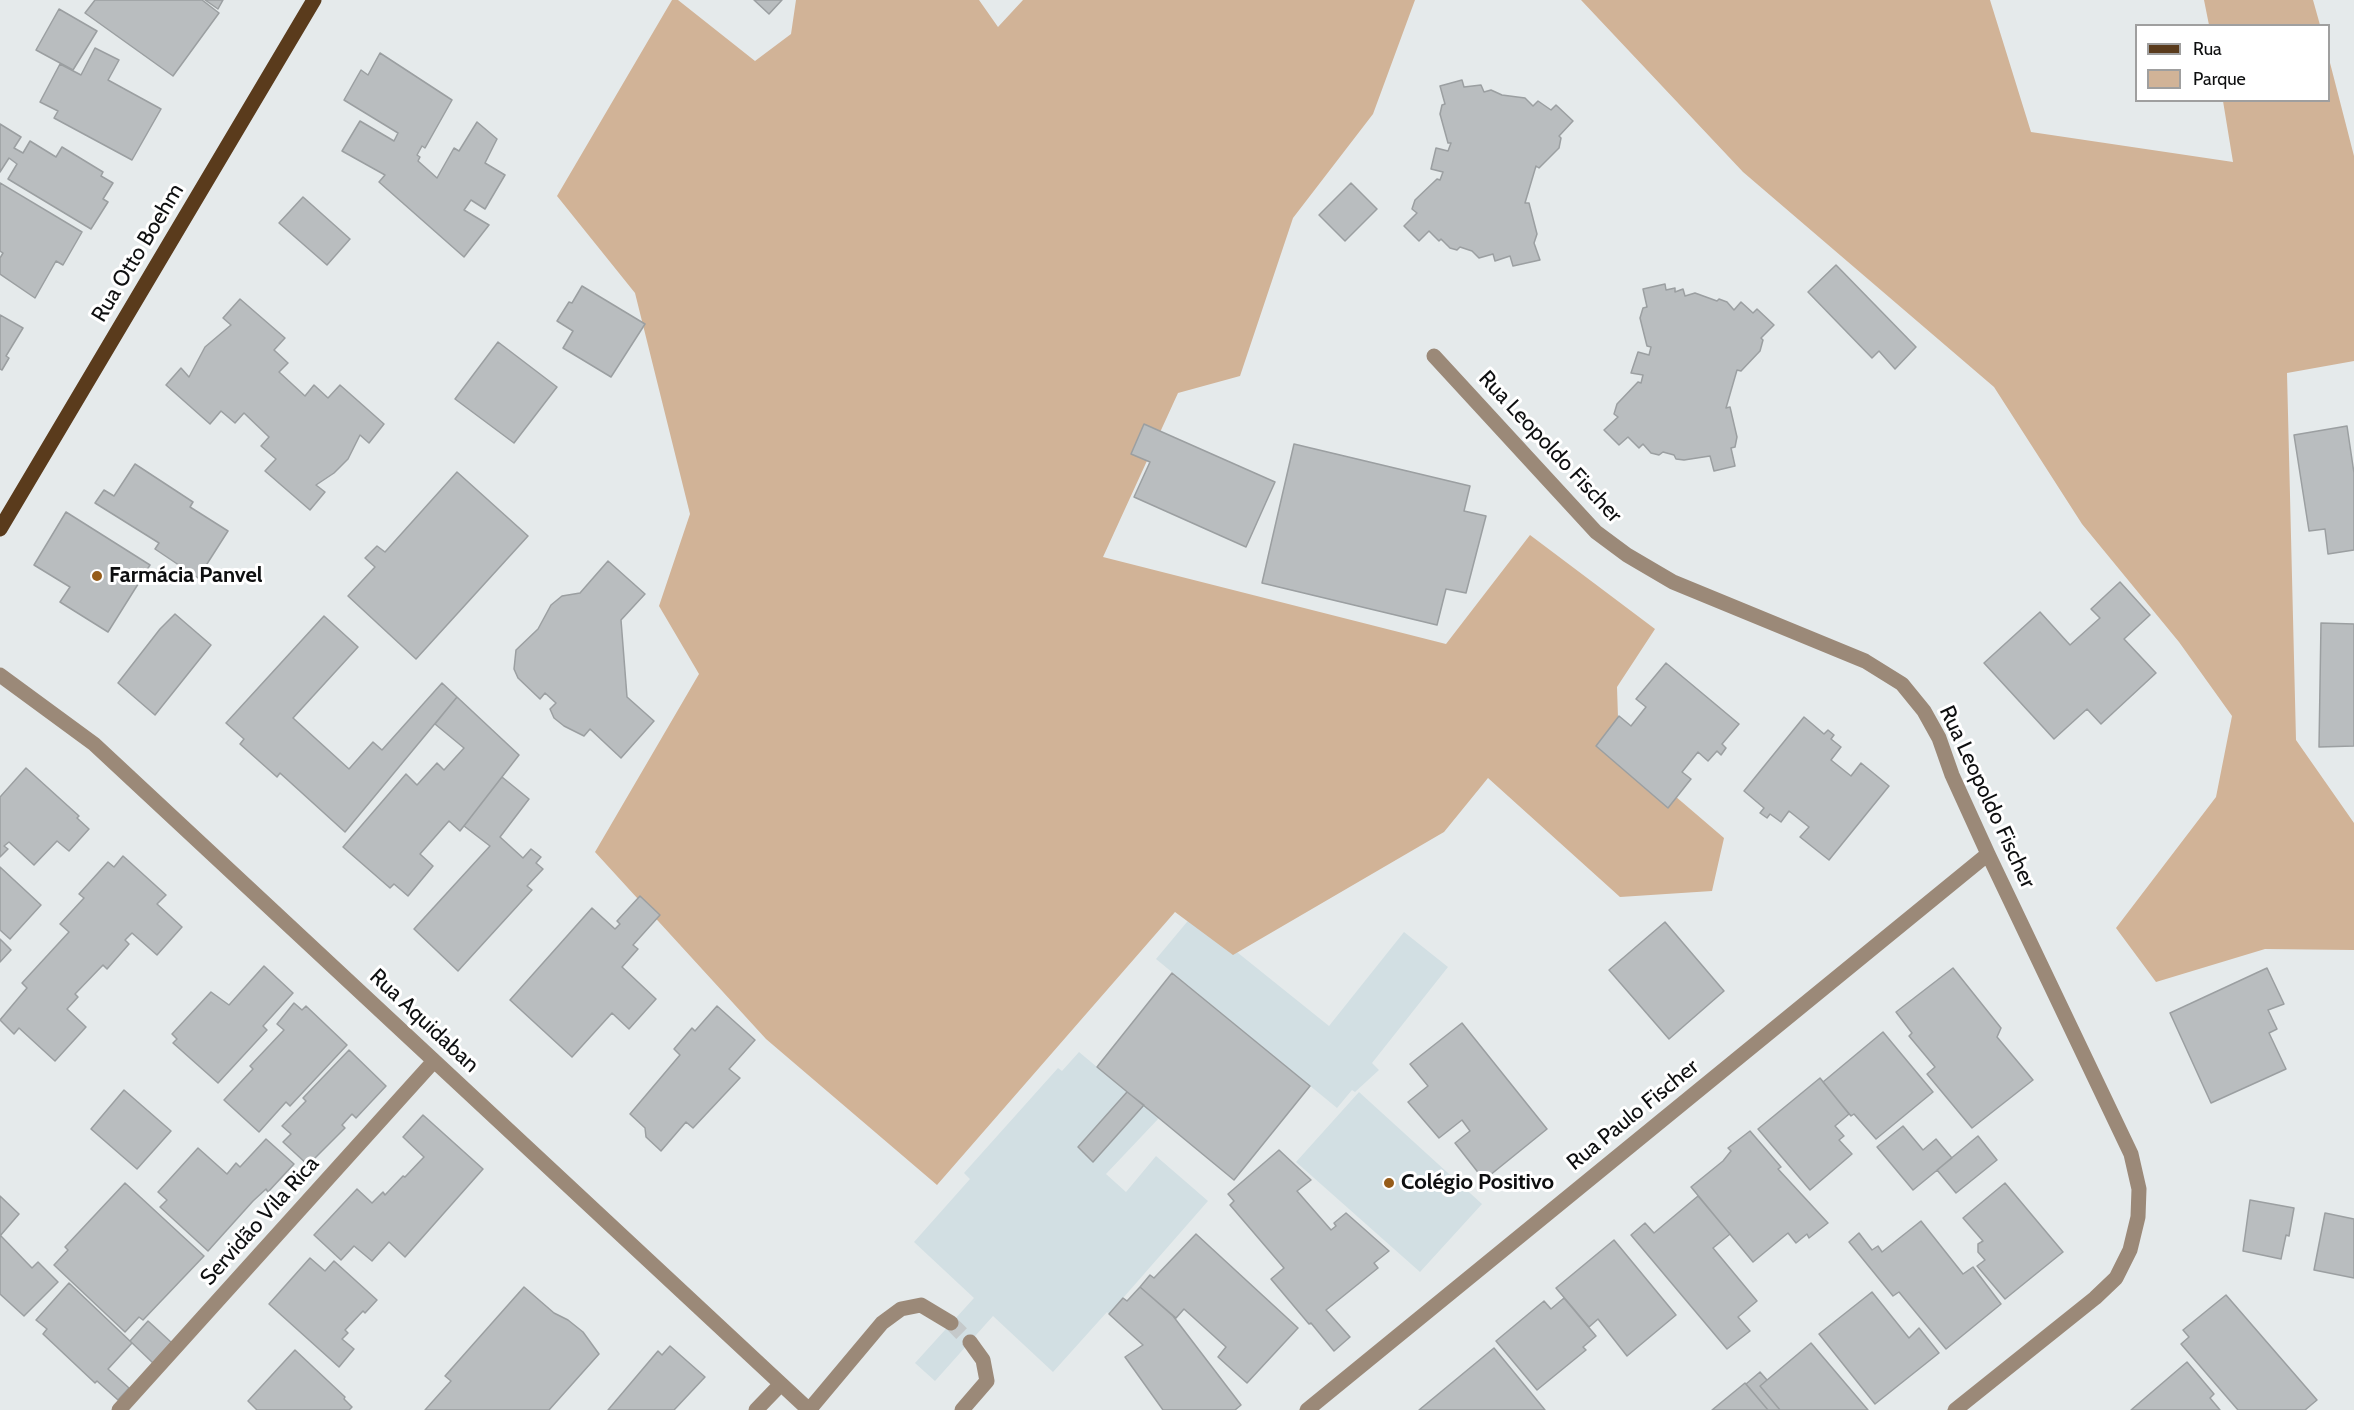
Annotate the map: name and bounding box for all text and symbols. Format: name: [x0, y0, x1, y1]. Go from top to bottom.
legend: [2135, 24, 2330, 102]
text: Rua: [2193, 38, 2222, 60]
text: Parque: [2193, 68, 2246, 90]
street label: Rua Otto Boehm: [86, 179, 190, 327]
street label: Rua Leopoldo Fischer: [1473, 366, 1627, 528]
place label: Farmácia Panvel: [109, 563, 263, 589]
marker: Farmácia Panvel: [90, 569, 104, 583]
street label: Rua Leopoldo Fischer: [1933, 702, 2041, 892]
street label: Rua Aquidaban: [364, 964, 484, 1078]
street label: Rua Paulo Fischer: [1562, 1054, 1704, 1176]
street label: Servidão Vila Rica: [195, 1151, 325, 1291]
place label: Colégio Positivo: [1401, 1170, 1554, 1196]
marker: Colégio Positivo: [1382, 1176, 1396, 1190]

